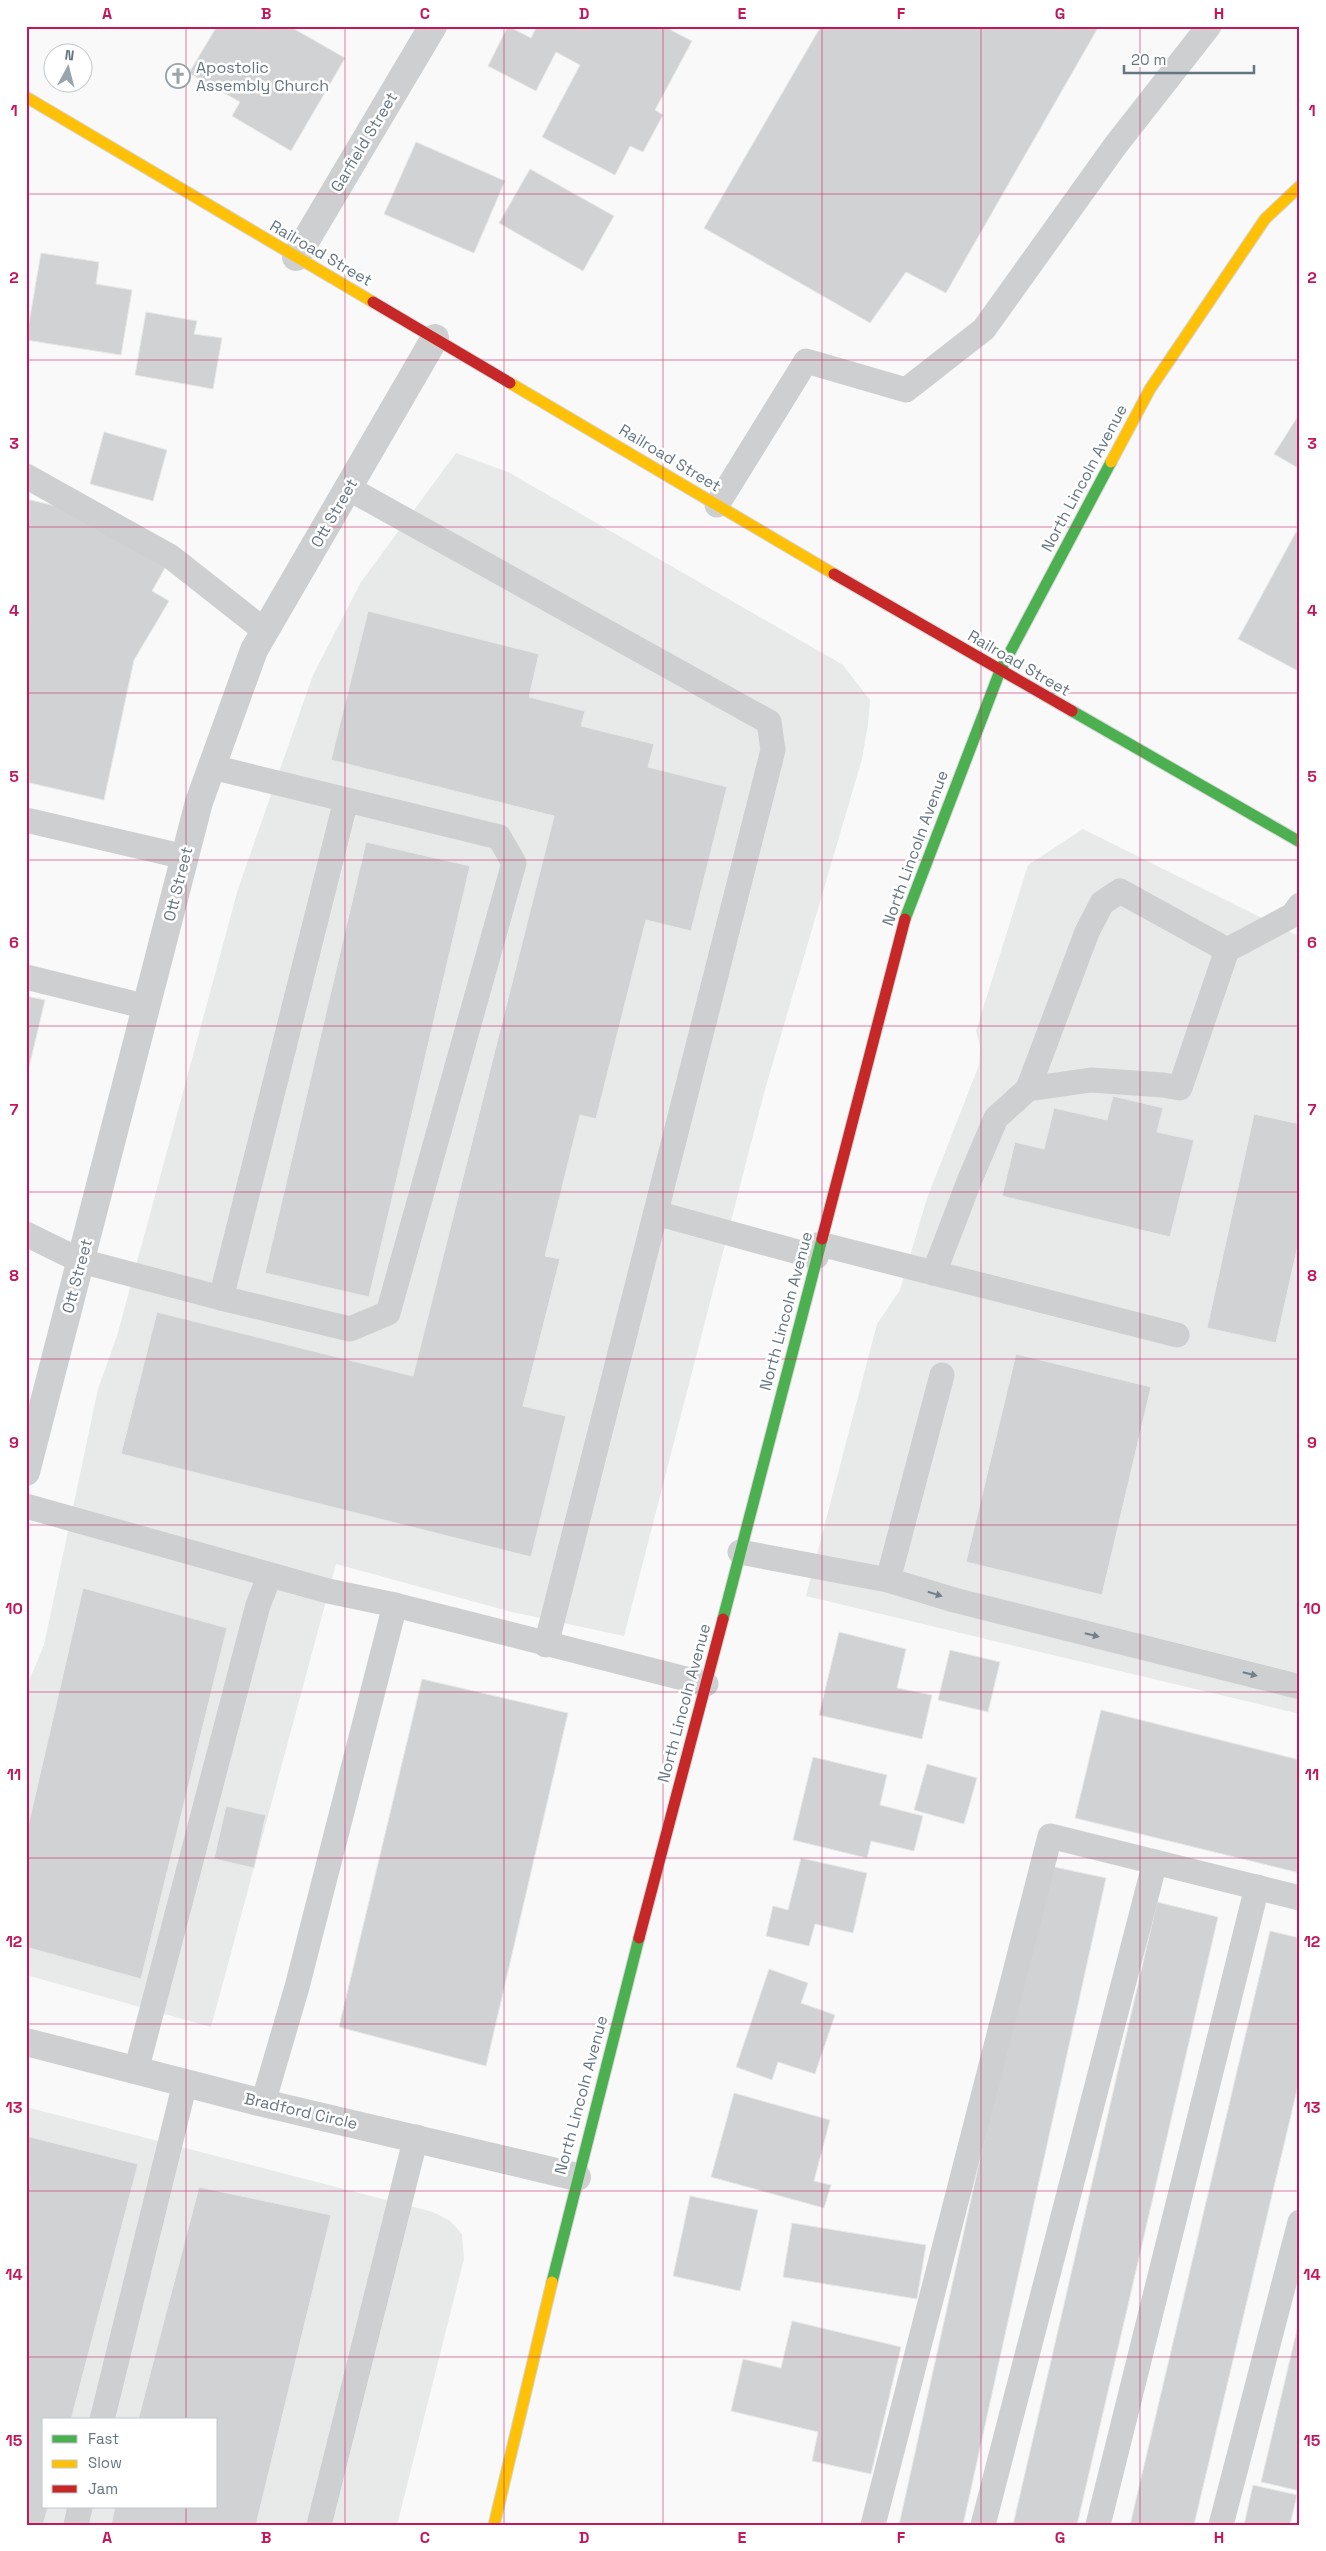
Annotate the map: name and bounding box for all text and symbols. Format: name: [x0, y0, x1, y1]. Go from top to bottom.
text: A: [102, 3, 112, 24]
text: B: [261, 3, 271, 24]
text: C: [420, 3, 430, 24]
text: D: [579, 3, 589, 24]
text: E: [738, 3, 747, 24]
text: F: [897, 3, 906, 24]
text: G: [1055, 3, 1065, 24]
text: H: [1214, 3, 1224, 24]
north arrow: [42, 42, 92, 92]
scale bar: [1124, 42, 1254, 74]
text: N: [64, 46, 75, 65]
text: 20 m: [1131, 50, 1166, 69]
place label: Apostolic Assembly Church: [196, 57, 329, 96]
church icon: Apostolic Assembly Church: [165, 63, 191, 89]
street label: Garfield Street: [326, 88, 402, 196]
text: 1: [10, 100, 18, 121]
text: 1: [1308, 100, 1316, 121]
street label: Railroad Street: [266, 215, 376, 291]
text: 2: [9, 267, 19, 288]
text: 2: [1307, 267, 1317, 288]
street label: North Lincoln Avenue: [1036, 401, 1132, 555]
street label: Railroad Street: [615, 419, 725, 497]
text: 3: [9, 433, 19, 454]
text: 3: [1307, 433, 1317, 454]
street label: Ott Street: [306, 475, 362, 551]
text: 4: [9, 600, 19, 621]
text: 4: [1307, 600, 1317, 621]
street label: Railroad Street: [964, 625, 1074, 701]
text: 5: [9, 766, 19, 787]
text: 5: [1307, 766, 1317, 787]
street label: North Lincoln Avenue: [877, 767, 953, 929]
street label: Ott Street: [159, 844, 197, 924]
text: 6: [9, 932, 19, 953]
text: 6: [1307, 932, 1317, 953]
text: 7: [10, 1099, 19, 1120]
text: 7: [1308, 1099, 1317, 1120]
street label: North Lincoln Avenue: [755, 1229, 817, 1393]
street label: Ott Street: [57, 1236, 97, 1316]
text: 8: [9, 1265, 19, 1286]
text: 8: [1307, 1265, 1317, 1286]
text: 9: [9, 1432, 19, 1453]
text: 9: [1307, 1432, 1317, 1453]
one-way arrow: [927, 1591, 942, 1599]
text: 10: [5, 1598, 23, 1619]
text: 10: [1303, 1598, 1321, 1619]
street label: North Lincoln Avenue: [653, 1621, 715, 1785]
one-way arrow: [1085, 1631, 1100, 1639]
one-way arrow: [1242, 1671, 1257, 1679]
text: 11: [7, 1764, 21, 1785]
text: 11: [1305, 1764, 1319, 1785]
text: 12: [6, 1931, 22, 1952]
text: 12: [1304, 1931, 1320, 1952]
street label: North Lincoln Avenue: [550, 2013, 612, 2177]
street label: Bradford Circle: [242, 2088, 360, 2134]
text: 13: [6, 2097, 23, 2118]
text: 13: [1304, 2097, 1321, 2118]
text: 14: [5, 2264, 23, 2285]
text: 14: [1303, 2264, 1321, 2285]
legend: [42, 2418, 218, 2508]
text: Fast: [88, 2429, 119, 2448]
text: 15: [6, 2430, 23, 2451]
text: 15: [1304, 2430, 1321, 2451]
text: Slow: [88, 2453, 122, 2472]
text: Jam: [88, 2479, 118, 2498]
text: A: [102, 2527, 112, 2548]
text: B: [261, 2527, 271, 2548]
text: C: [420, 2527, 430, 2548]
text: D: [579, 2527, 589, 2548]
text: E: [738, 2527, 747, 2548]
text: F: [897, 2527, 906, 2548]
text: G: [1055, 2527, 1065, 2548]
text: H: [1214, 2527, 1224, 2548]

